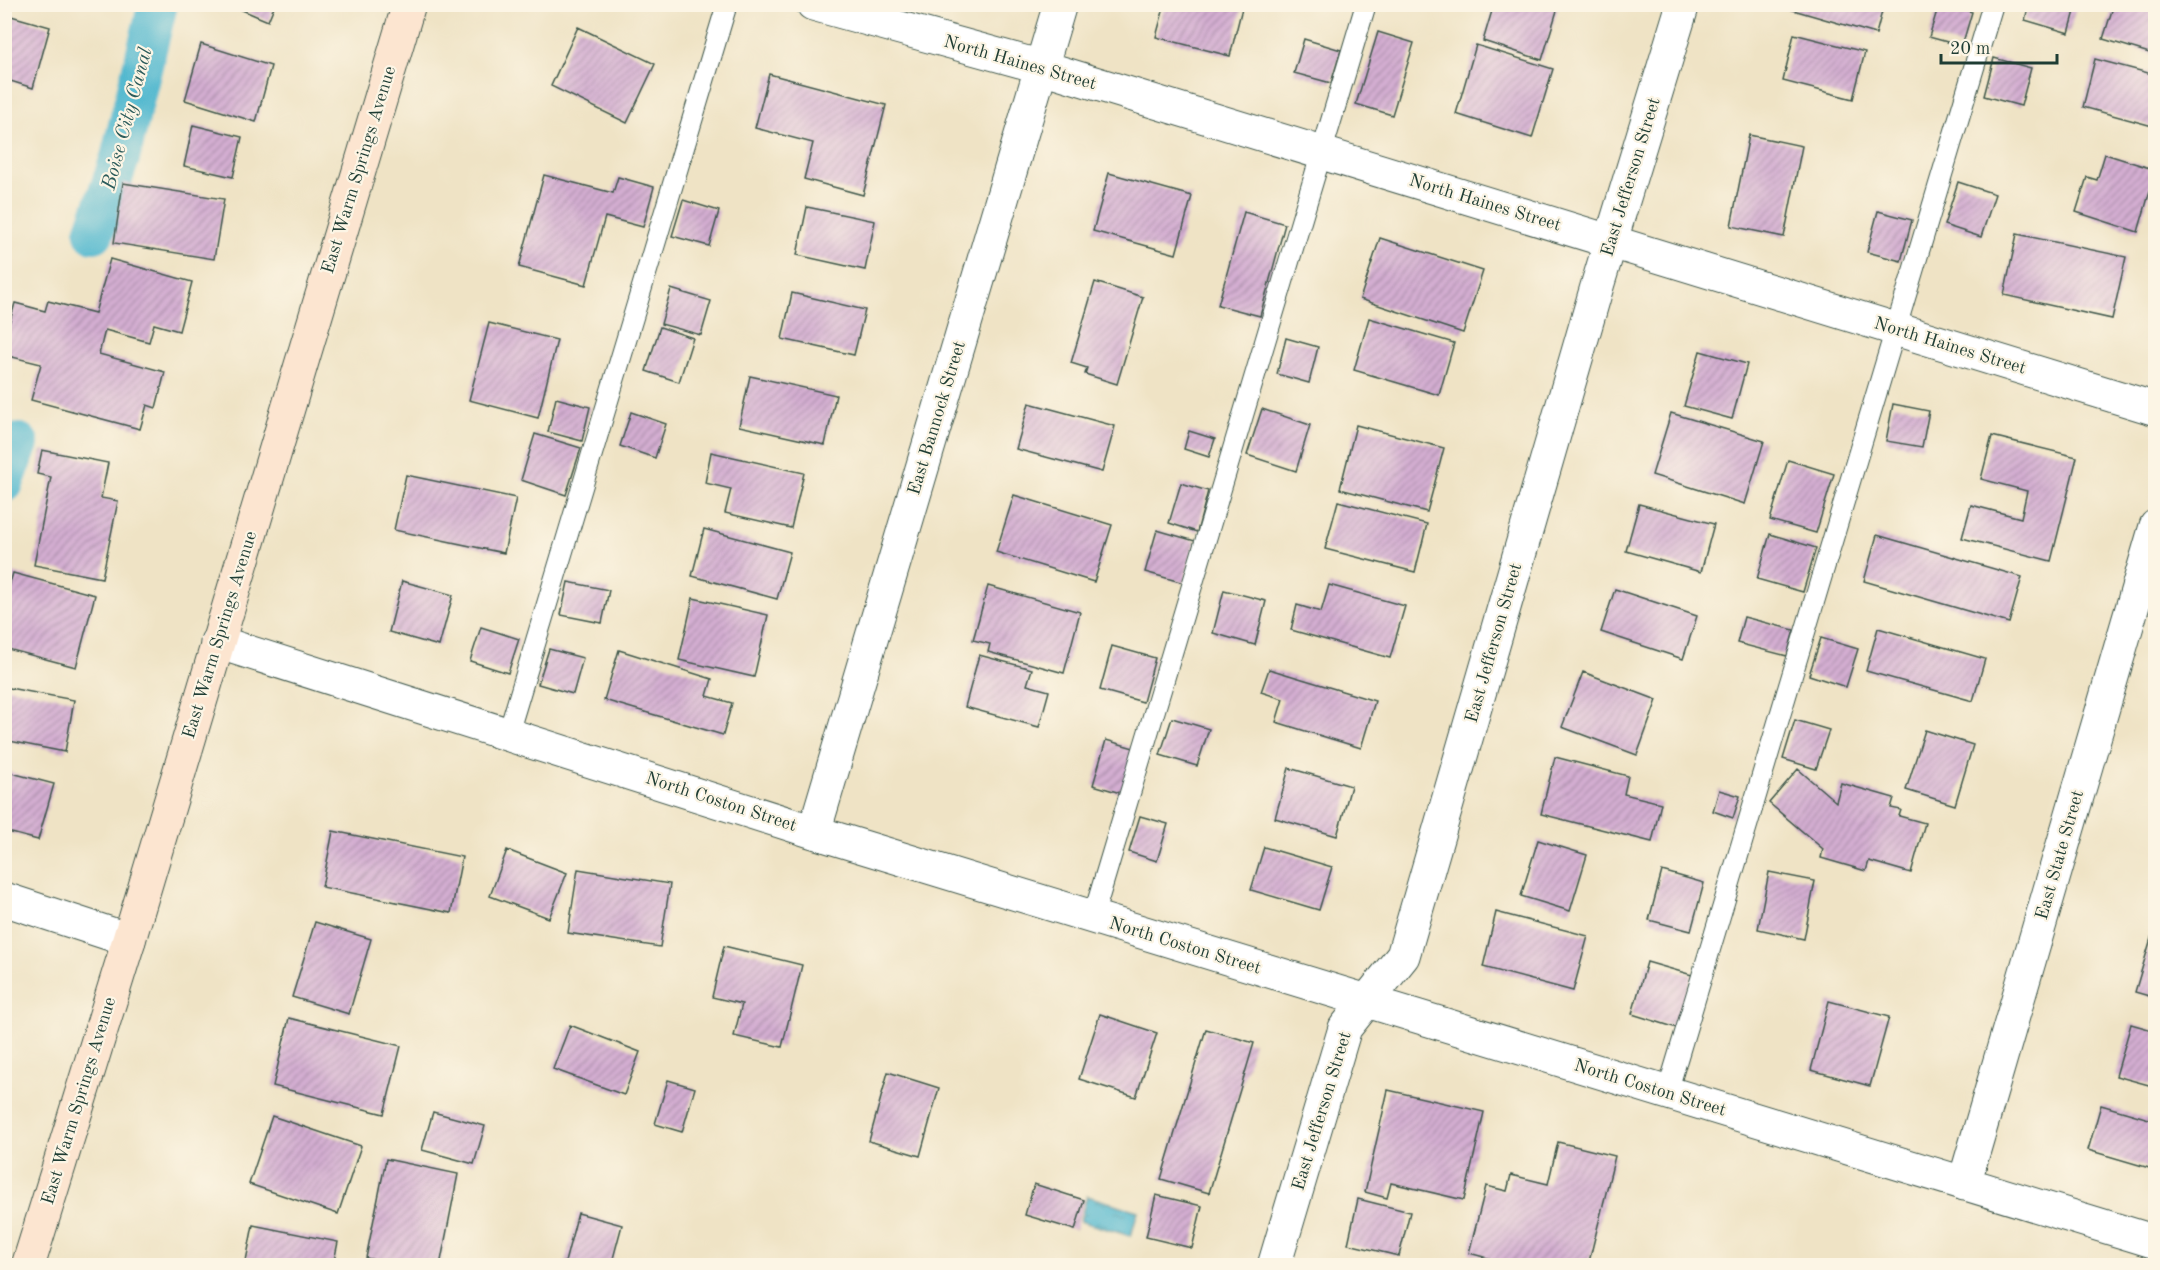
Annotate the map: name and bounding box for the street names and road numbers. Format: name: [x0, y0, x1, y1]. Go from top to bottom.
street label: North Haines Street: [942, 33, 1098, 93]
street label: East Warm Springs Avenue: [319, 64, 399, 276]
street label: East Jefferson Street: [1598, 95, 1664, 259]
street label: North Haines Street: [1407, 171, 1563, 235]
street label: North Haines Street: [1872, 314, 2028, 378]
street label: East Bannock Street: [905, 339, 969, 497]
street label: East Warm Springs Avenue: [180, 529, 260, 741]
street label: East Jefferson Street: [1463, 561, 1525, 725]
street label: North Coston Street: [643, 769, 799, 835]
street label: East State Street: [2033, 788, 2087, 922]
street label: North Coston Street: [1107, 914, 1263, 978]
street label: East Warm Springs Avenue: [39, 995, 119, 1207]
street label: East Jefferson Street: [1289, 1029, 1355, 1193]
street label: North Coston Street: [1572, 1056, 1728, 1120]

